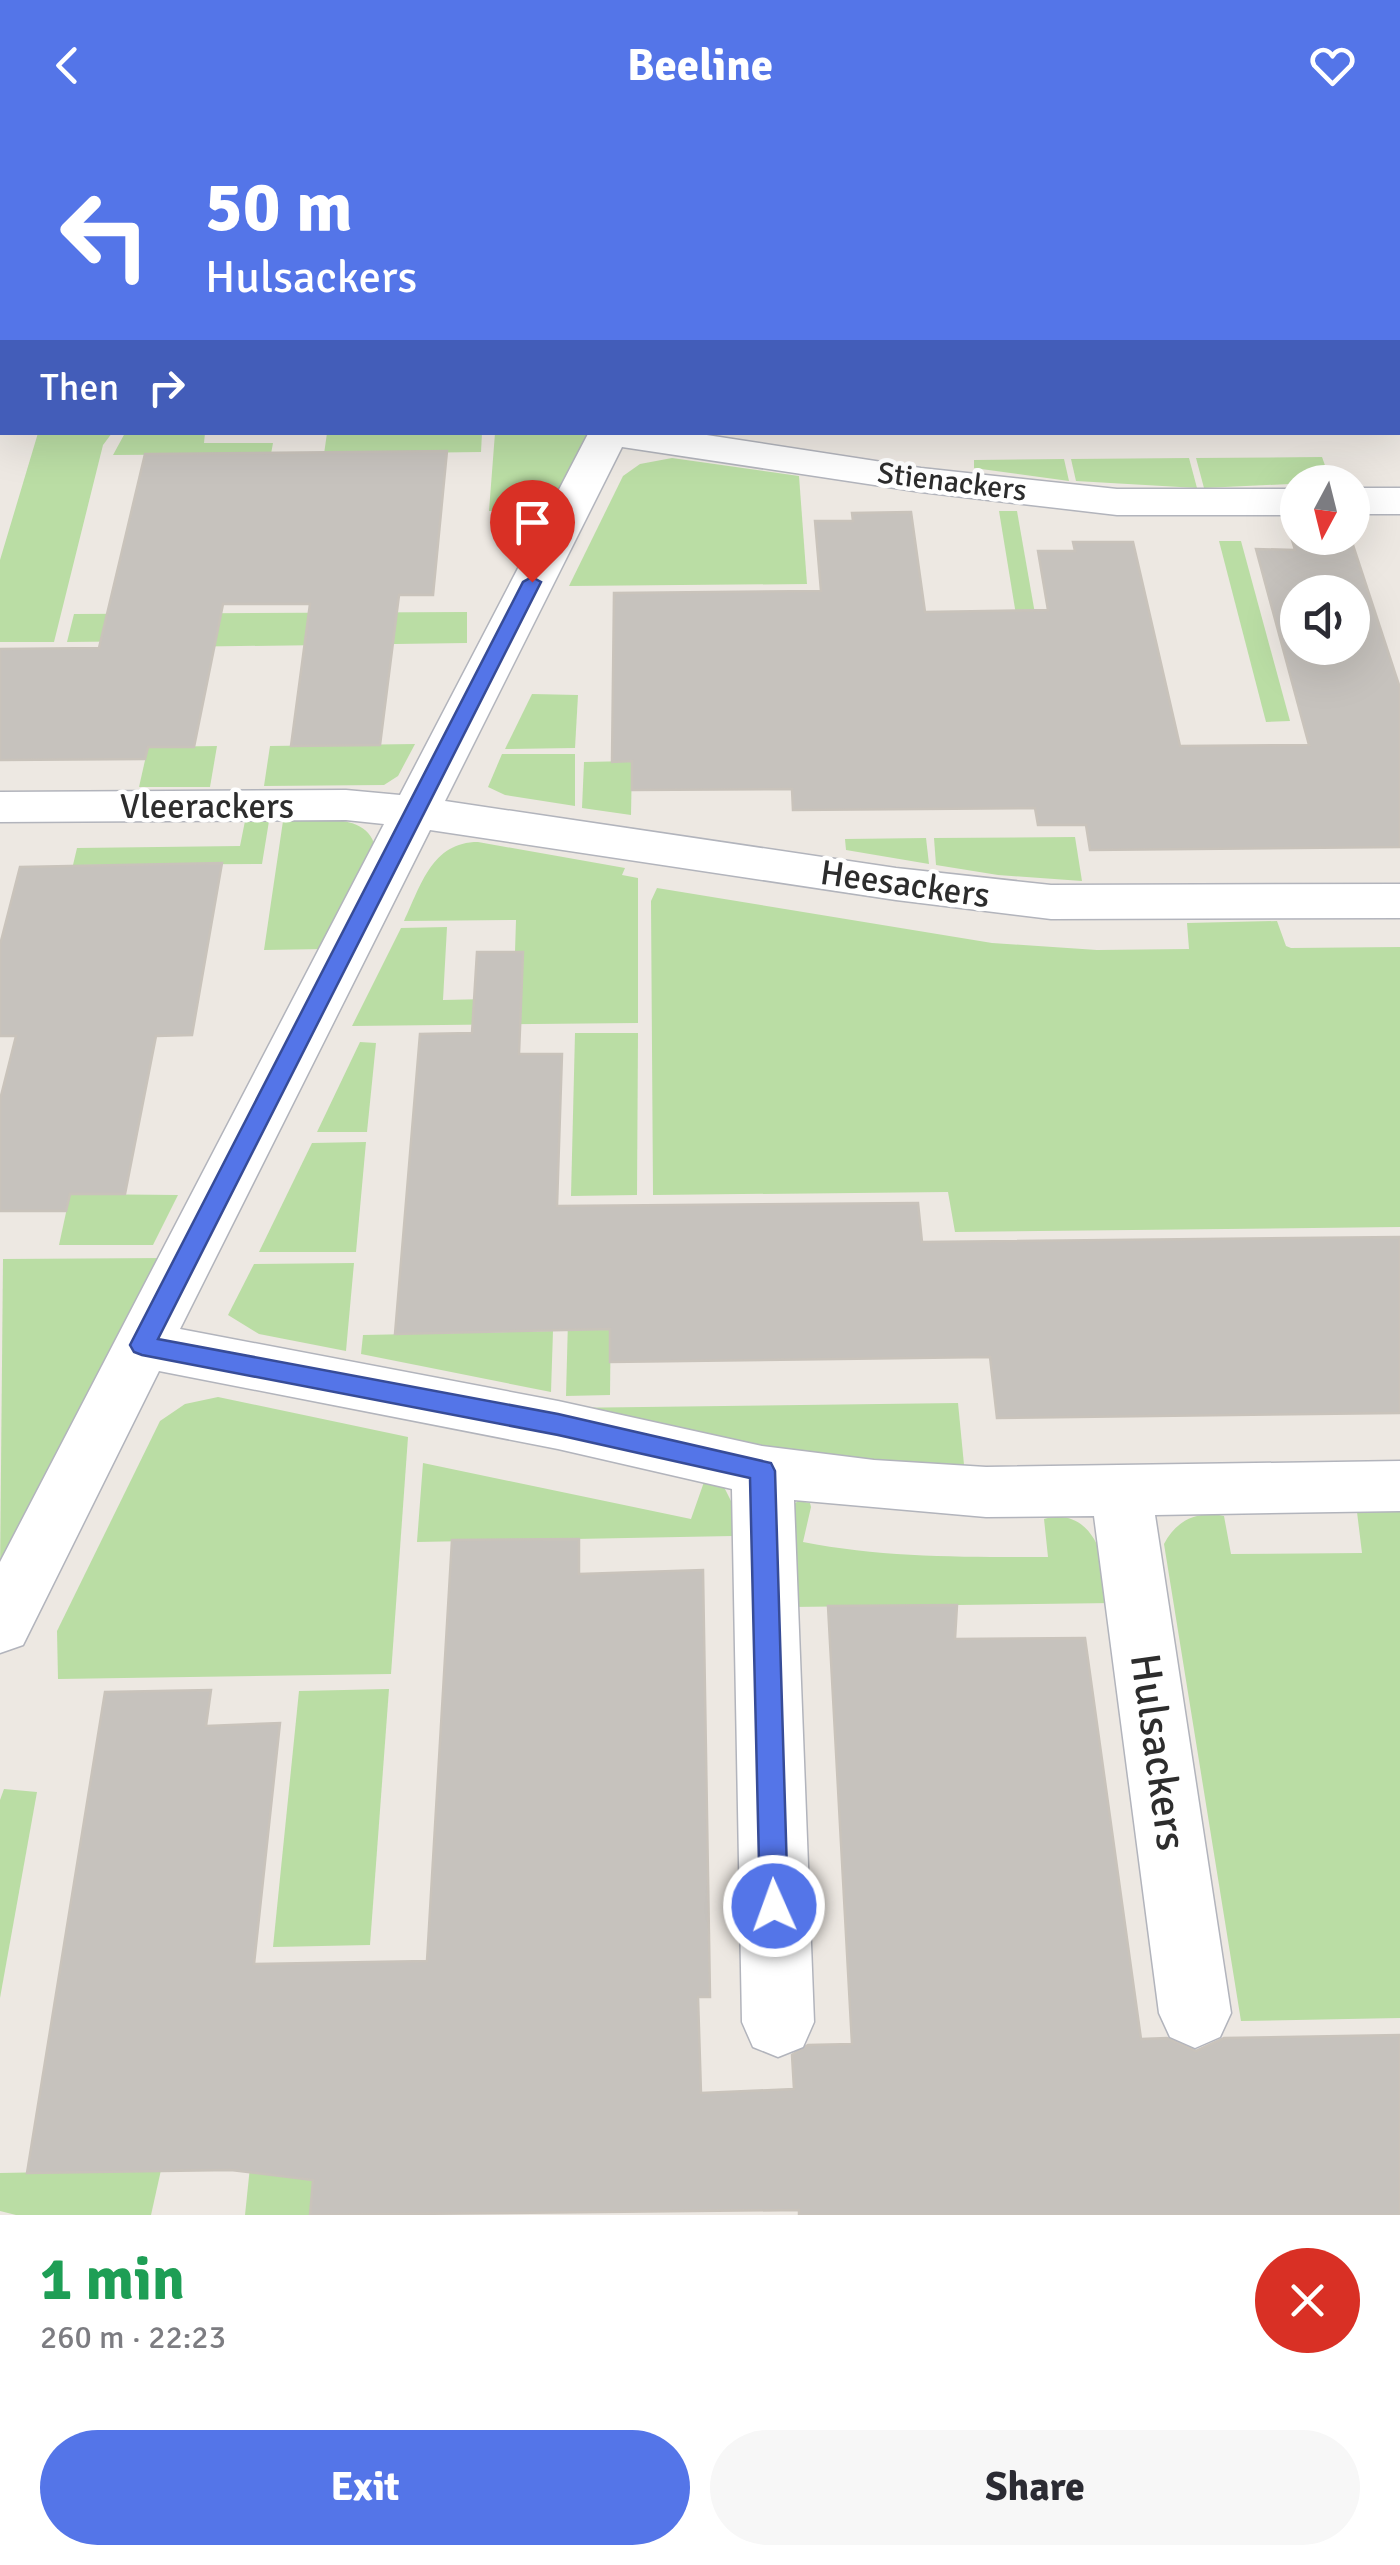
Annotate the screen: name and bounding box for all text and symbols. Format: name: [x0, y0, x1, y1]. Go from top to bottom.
icon: back: [40, 38, 95, 93]
text: Beeline: [627, 38, 773, 93]
icon: heart: [1305, 38, 1360, 93]
text: 50 m: [205, 164, 353, 250]
icon: left: [40, 170, 170, 300]
text: Hulsackers: [205, 250, 417, 305]
icon: right: [139, 360, 194, 415]
text: Then: [40, 364, 119, 411]
street label: Stienackers: [875, 455, 1029, 509]
north arrow: [1280, 465, 1370, 555]
map controls: [1280, 465, 1370, 665]
pin: [490, 480, 575, 583]
icon: arrive: [505, 495, 560, 550]
button: sound: [1280, 575, 1370, 665]
street label: Vleerackers: [120, 785, 294, 828]
street label: Heesackers: [818, 851, 992, 917]
street label: Hulsackers: [1119, 1650, 1197, 1854]
position arrow: [722, 1854, 826, 1958]
text: 1 min: [40, 2243, 185, 2317]
button: close: [1255, 2248, 1360, 2353]
text: 260 m · 22:23: [40, 2318, 226, 2357]
button: Exit: [40, 2430, 690, 2545]
button: Share: [710, 2430, 1360, 2545]

